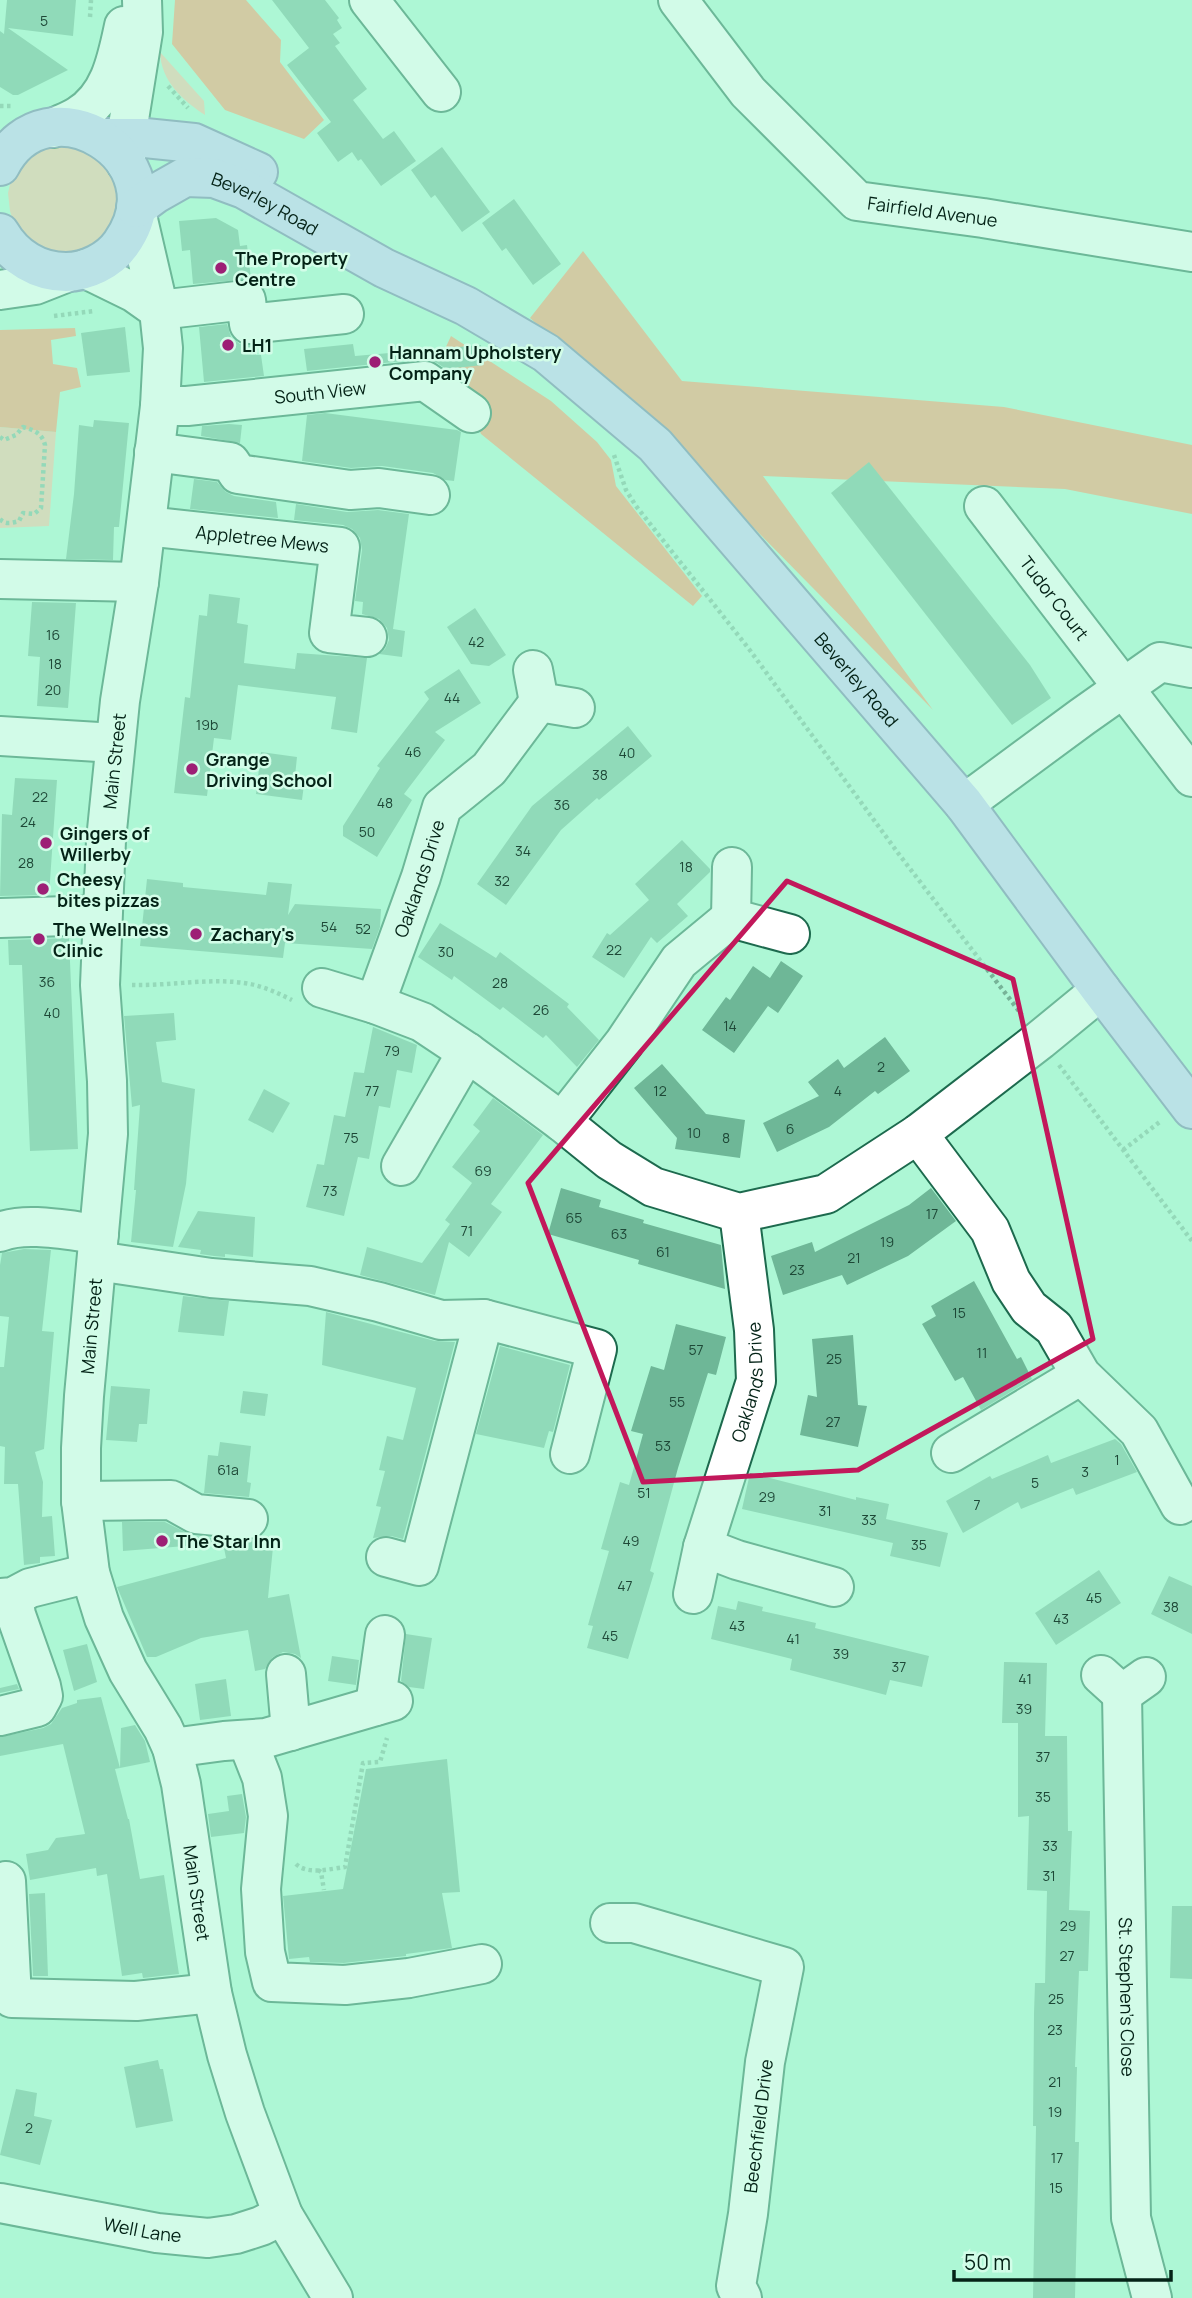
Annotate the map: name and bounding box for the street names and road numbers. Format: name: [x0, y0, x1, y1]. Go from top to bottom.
street label: Beverley Road: [208, 166, 323, 241]
street label: Fairfield Avenue: [866, 191, 999, 232]
street label: South View: [273, 375, 368, 409]
street label: Appletree Mews: [194, 519, 330, 558]
street label: Tudor Court: [1015, 551, 1095, 645]
street label: Beverley Road: [809, 627, 904, 732]
street label: Main Street: [97, 712, 131, 810]
street label: Oaklands Drive: [388, 817, 450, 941]
street label: Main Street: [75, 1277, 107, 1375]
street label: Oaklands Drive: [725, 1321, 769, 1445]
street label: Main Street: [178, 1844, 216, 1943]
street label: St. Stephen's Close: [1114, 1917, 1141, 2077]
street label: Beechfield Drive: [738, 2058, 778, 2194]
street label: Well Lane: [102, 2211, 183, 2247]

